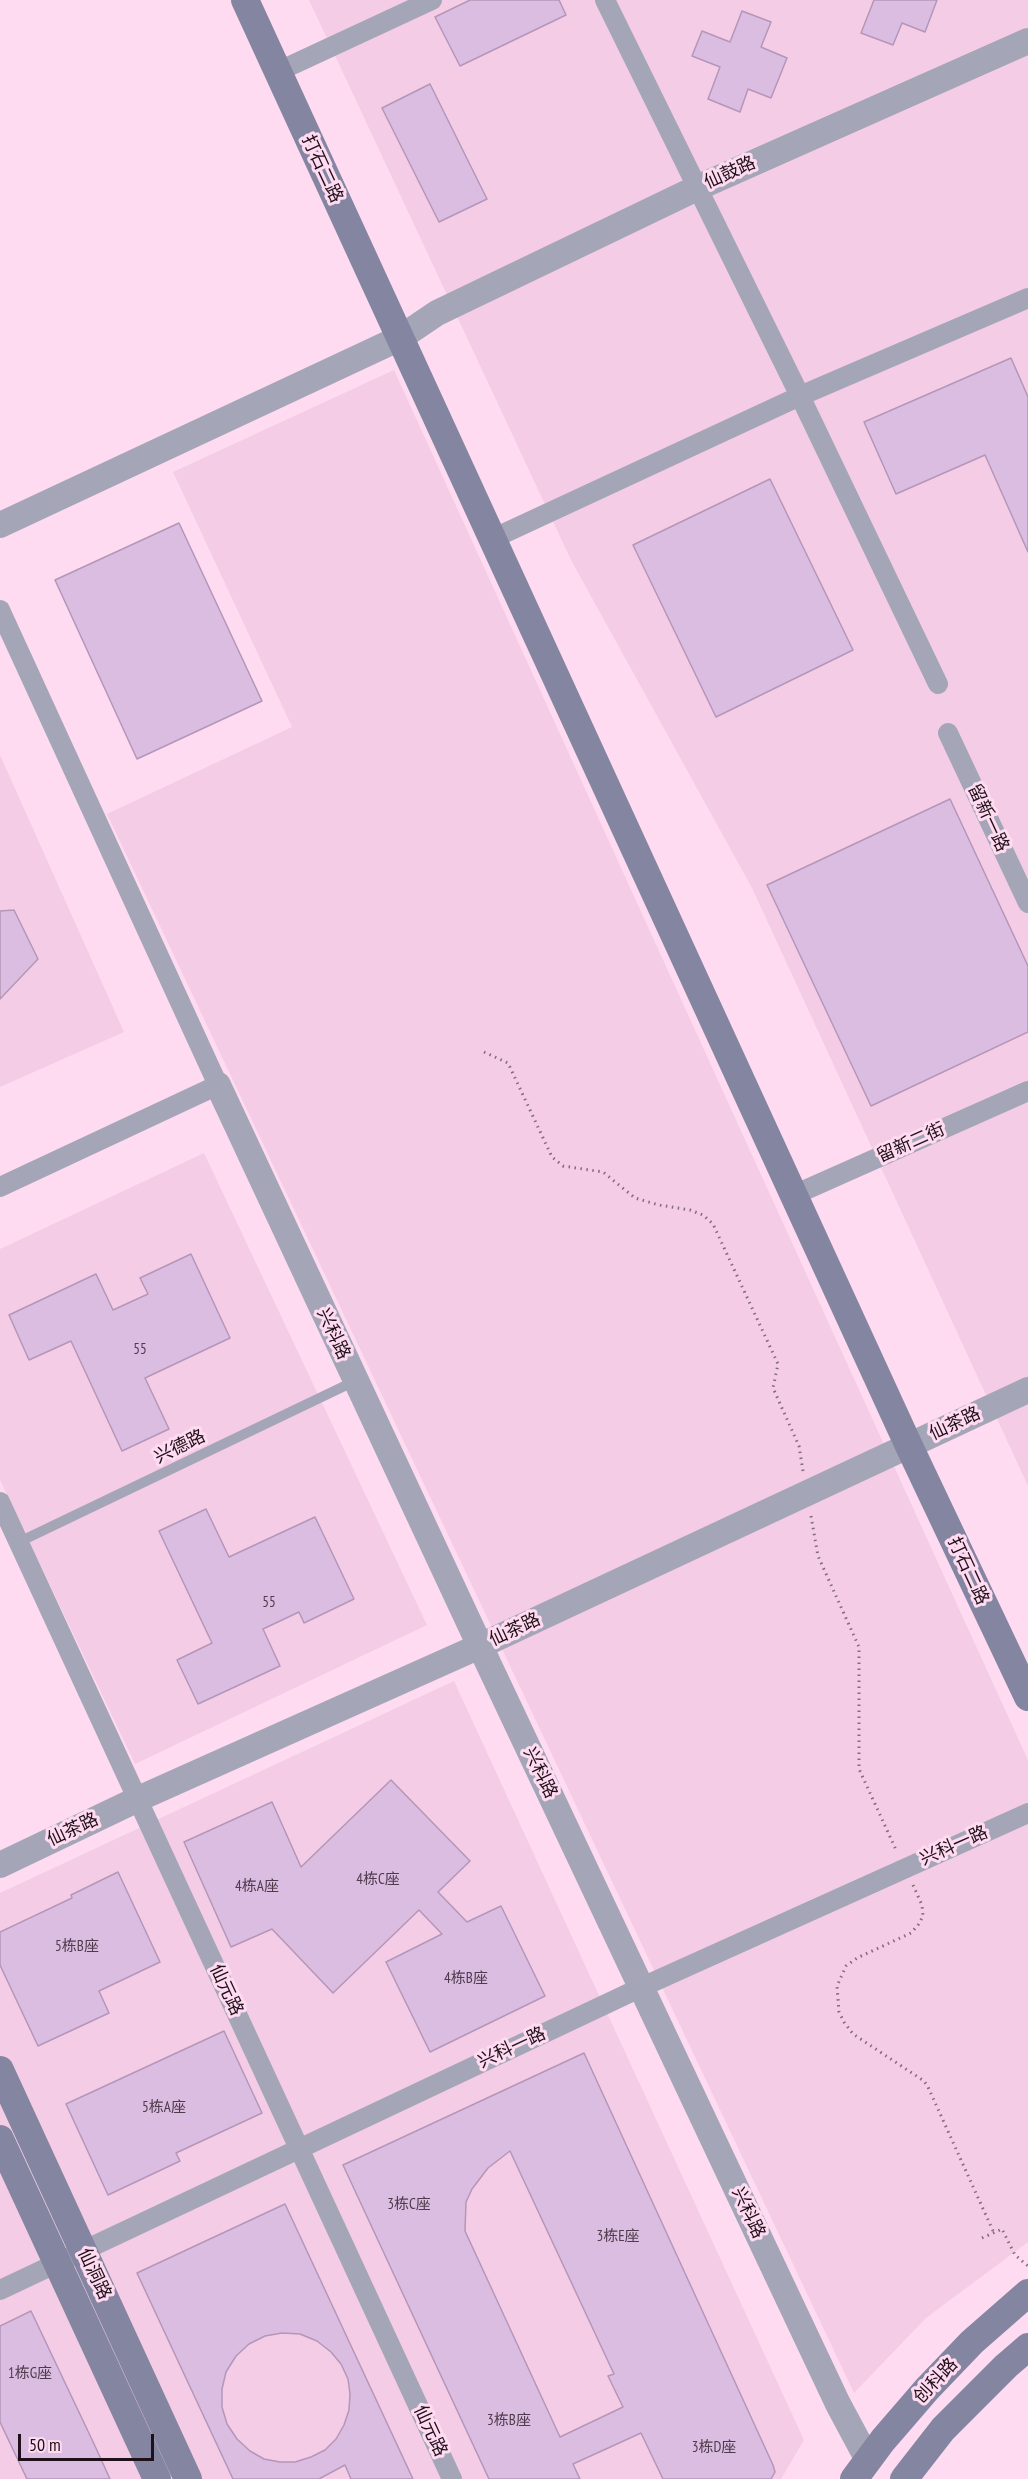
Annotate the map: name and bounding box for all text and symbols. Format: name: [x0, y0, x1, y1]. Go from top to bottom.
street label: 打石二路: [297, 132, 347, 206]
street label: 仙鼓路: [701, 152, 759, 194]
street label: 留新一路: [963, 781, 1013, 855]
street label: 留新二街: [874, 1118, 948, 1168]
street label: 兴科路: [312, 1305, 354, 1363]
house number: 55: [133, 1341, 147, 1359]
street label: 仙茶路: [926, 1403, 984, 1445]
street label: 兴德路: [151, 1425, 209, 1469]
street label: 打石二路: [943, 1534, 993, 1608]
house number: 55: [262, 1594, 276, 1612]
street label: 仙茶路: [486, 1609, 544, 1651]
street label: 兴科路: [518, 1744, 562, 1802]
street label: 仙茶路: [44, 1809, 102, 1851]
street label: 兴科一路: [917, 1821, 991, 1871]
house number: 4栋C座: [356, 1871, 400, 1889]
house number: 4栋A座: [235, 1878, 279, 1896]
house number: 5栋B座: [55, 1938, 99, 1956]
street label: 仙元路: [205, 1961, 247, 2019]
house number: 4栋B座: [444, 1970, 488, 1988]
street label: 兴科一路: [475, 2023, 549, 2073]
house number: 5栋A座: [142, 2099, 186, 2117]
street label: 兴科路: [727, 2184, 769, 2242]
house number: 3栋C座: [387, 2196, 431, 2214]
house number: 3栋E座: [596, 2228, 640, 2246]
street label: 仙洞路: [73, 2245, 115, 2303]
street label: 创科路: [910, 2354, 962, 2408]
house number: 1栋G座: [8, 2365, 52, 2383]
street label: 仙元路: [409, 2402, 451, 2460]
house number: 3栋B座: [487, 2412, 531, 2430]
scale bar: [21, 2422, 158, 2460]
text: 50 m: [29, 2433, 61, 2456]
house number: 3栋D座: [692, 2439, 736, 2457]

